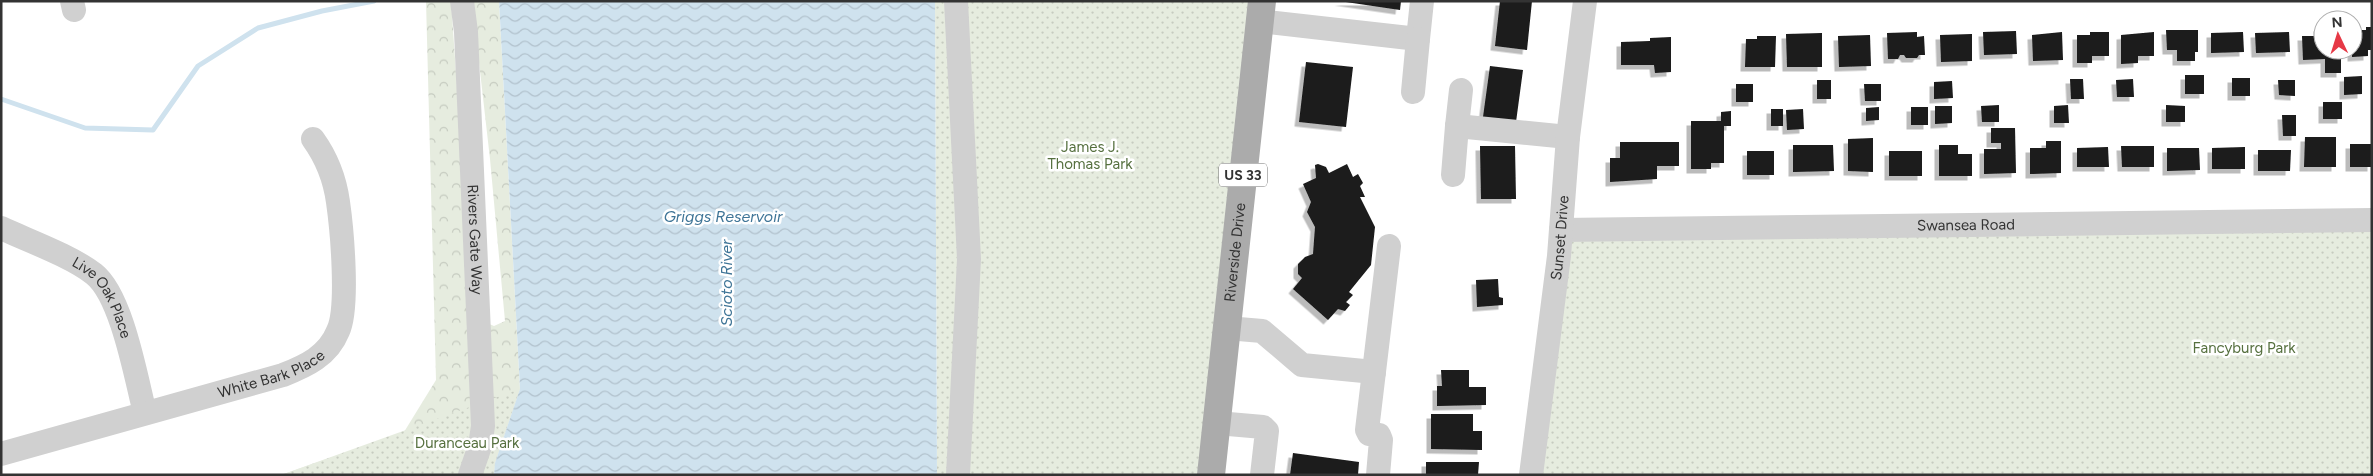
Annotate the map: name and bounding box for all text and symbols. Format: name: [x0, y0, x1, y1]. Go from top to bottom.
north arrow: [2313, 10, 2363, 60]
text: N: [2331, 14, 2343, 31]
park label: James J. Thomas Park: [1048, 138, 1133, 173]
road number: US 33: [1219, 164, 1267, 186]
street label: Rivers Gate Way: [464, 184, 486, 295]
street label: Sunset Drive: [1547, 195, 1573, 281]
street label: Riverside Drive: [1221, 202, 1249, 303]
water label: Griggs Reservoir: [664, 207, 783, 226]
street label: Swansea Road: [1917, 215, 2015, 235]
water label: Scioto River: [717, 239, 736, 327]
street label: Live Oak Place: [69, 253, 135, 341]
park label: Fancyburg Park: [2192, 339, 2296, 357]
street label: White Bark Place: [216, 346, 328, 402]
park label: Duranceau Park: [415, 434, 520, 452]

